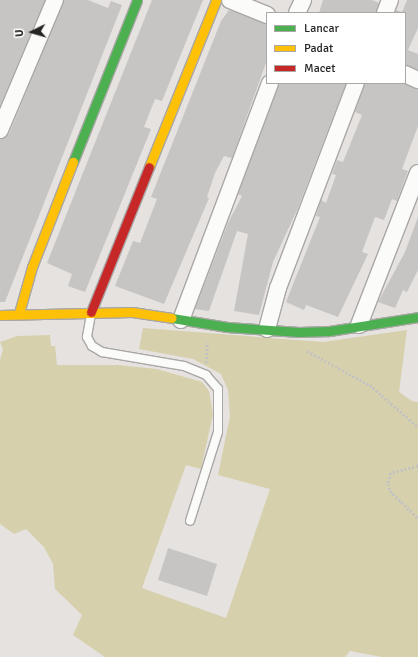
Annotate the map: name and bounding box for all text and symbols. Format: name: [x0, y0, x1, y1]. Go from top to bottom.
north arrow: [12, 12, 52, 52]
legend: [266, 12, 406, 84]
text: Lancar: [304, 21, 339, 36]
text: U: [13, 29, 26, 37]
text: Padat: [304, 41, 333, 56]
text: Macet: [304, 61, 336, 76]

